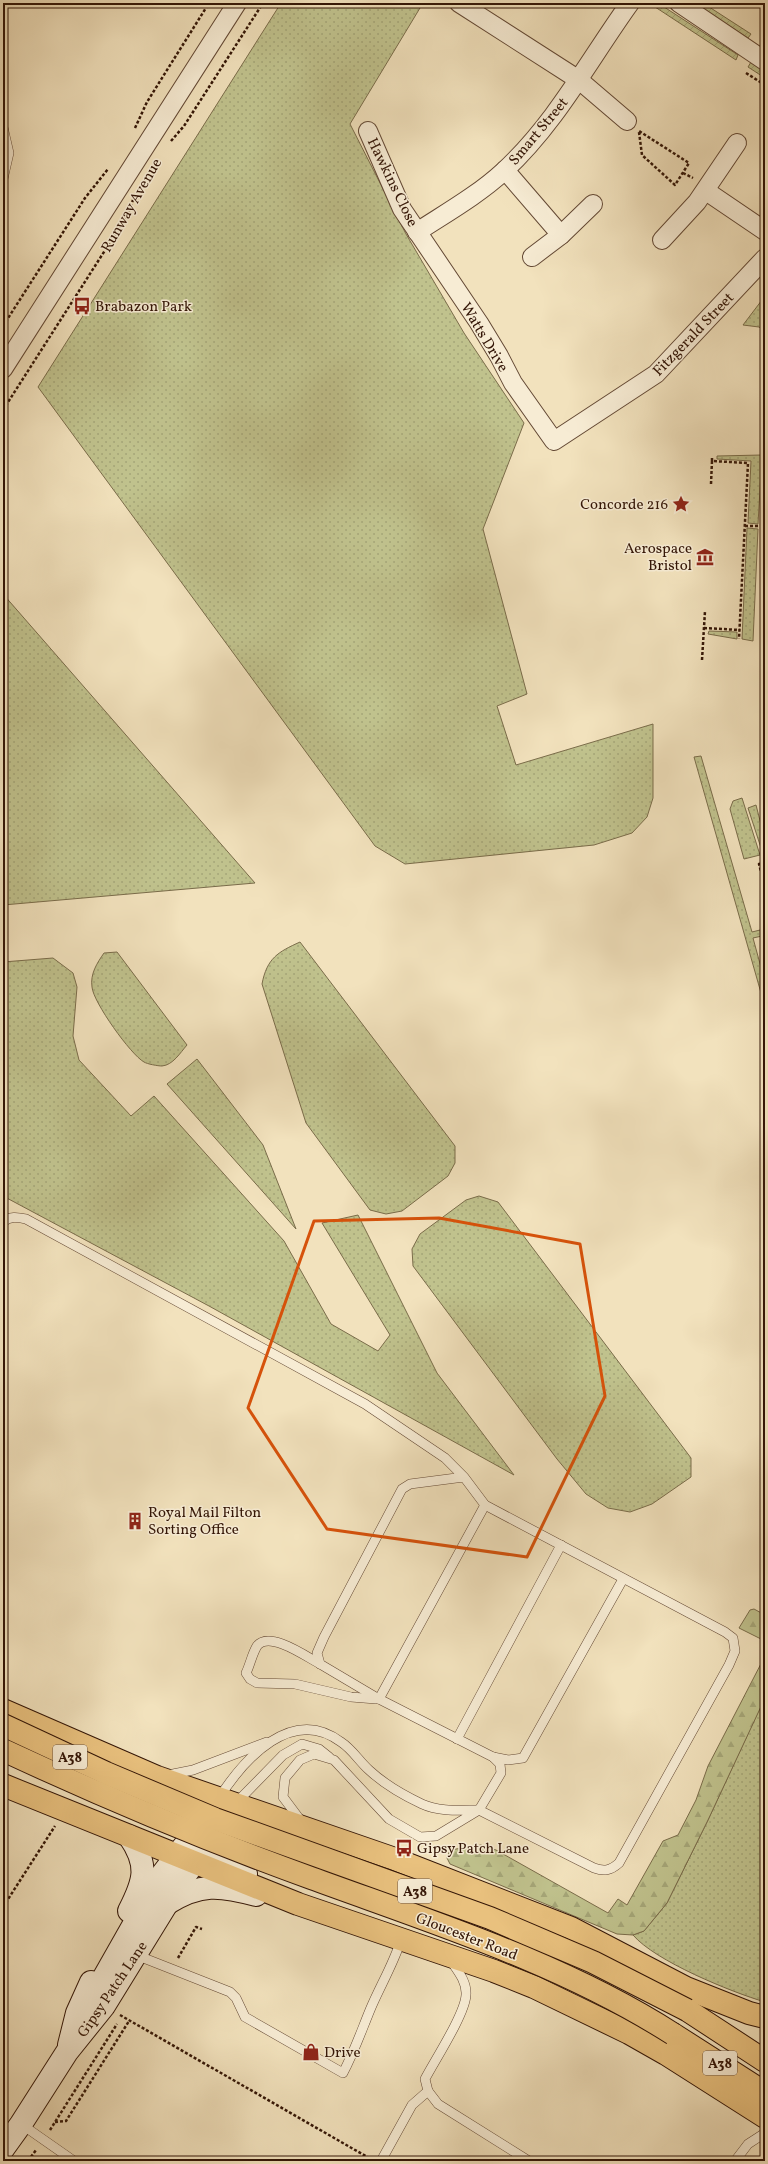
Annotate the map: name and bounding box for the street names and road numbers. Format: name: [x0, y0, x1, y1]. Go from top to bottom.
street label: Smart Street: [504, 93, 574, 170]
street label: Hawkins Close: [361, 135, 422, 231]
street label: Runway Avenue: [97, 155, 168, 257]
street label: Fitzgerald Street: [649, 289, 740, 382]
street label: Watts Drive: [455, 299, 513, 376]
road number: A38: [53, 1745, 87, 1769]
road number: A38: [398, 1879, 432, 1903]
street label: Gloucester Road: [413, 1908, 520, 1966]
street label: Gipsy Patch Lane: [73, 1937, 153, 2042]
road number: A38: [703, 2051, 737, 2075]

